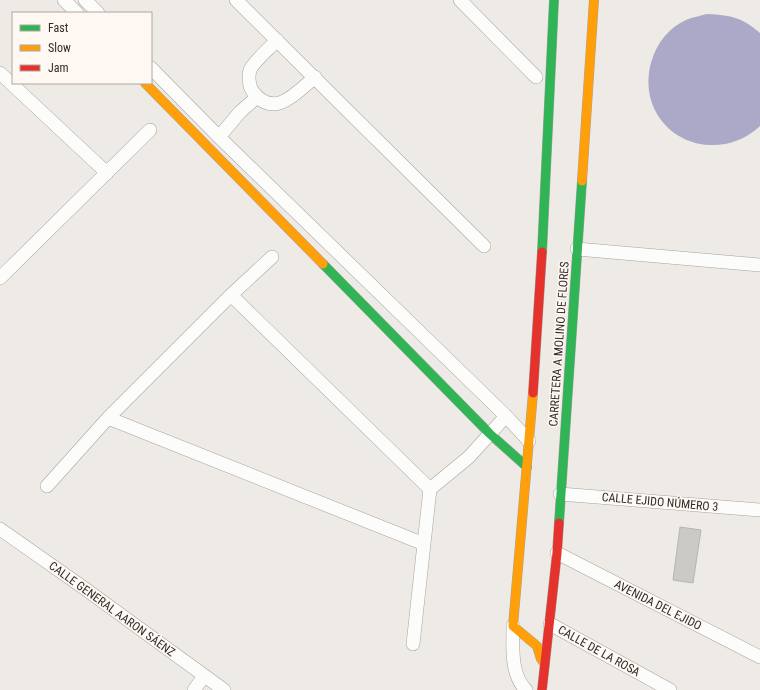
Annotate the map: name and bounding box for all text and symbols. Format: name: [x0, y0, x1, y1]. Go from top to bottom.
legend: [12, 12, 152, 84]
text: Fast: [48, 21, 69, 35]
text: Slow: [48, 41, 71, 55]
text: Jam: [48, 61, 69, 75]
street label: CARRETERA A MOLINO DE FLORES: [546, 261, 572, 427]
street label: CALLE EJIDO NÚMERO 3: [601, 489, 719, 514]
street label: CALLE GENERAL AARON SÁENZ: [46, 558, 178, 659]
street label: AVENIDA DEL EJIDO: [612, 577, 704, 633]
street label: CALLE DE LA ROSA: [556, 623, 643, 679]

